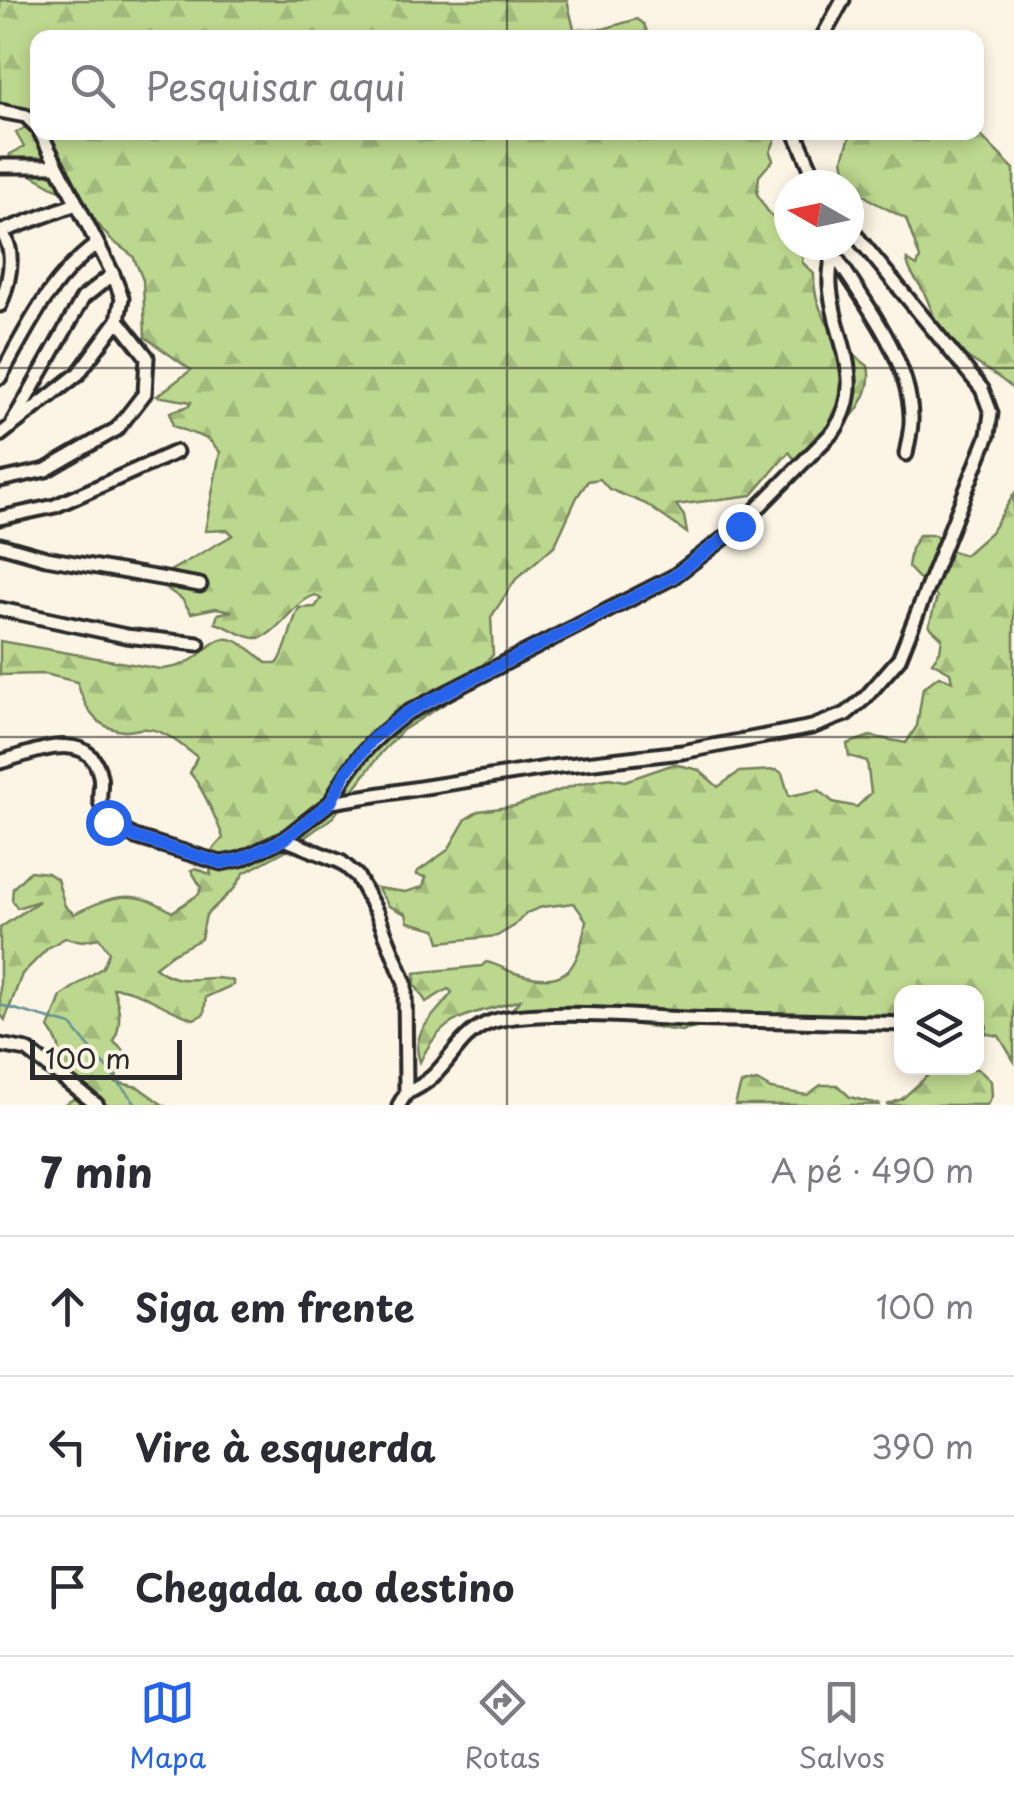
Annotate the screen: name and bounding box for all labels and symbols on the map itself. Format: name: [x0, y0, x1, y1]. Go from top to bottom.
north arrow: [774, 170, 864, 260]
route end: [718, 504, 764, 550]
route start: [86, 800, 132, 846]
scale bar: [30, 1035, 182, 1080]

